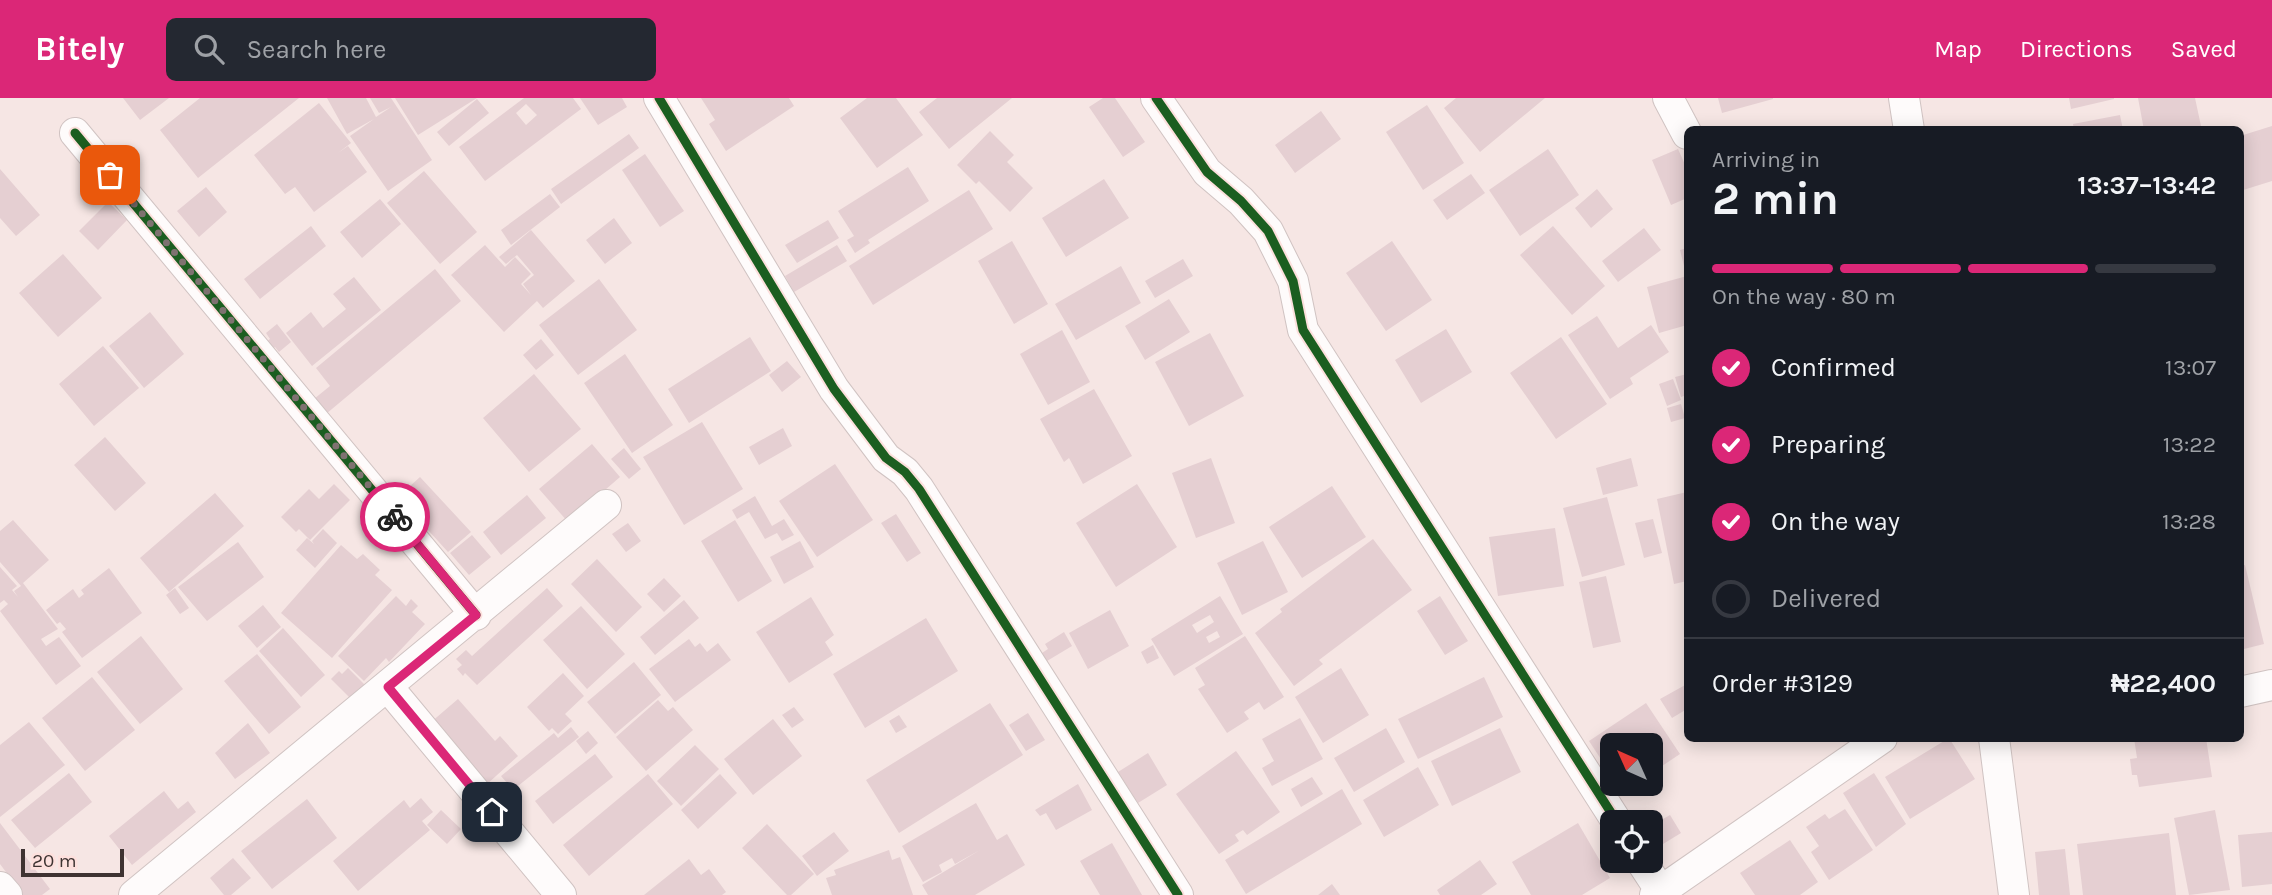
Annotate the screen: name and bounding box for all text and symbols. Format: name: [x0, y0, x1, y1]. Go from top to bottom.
search box: [166, 18, 656, 81]
text: Bitely: [35, 30, 124, 68]
icon: search: [190, 30, 228, 68]
text: Search here: [246, 34, 386, 65]
text: Map: [1934, 35, 1982, 63]
text: Directions: [2020, 35, 2133, 63]
text: Saved: [2171, 35, 2237, 63]
pin: [80, 145, 140, 205]
text: Arriving in: [1712, 146, 1820, 173]
icon: bag: [91, 156, 129, 194]
text: 13:37–13:42: [2077, 170, 2216, 201]
text: 2 min: [1712, 172, 1839, 226]
text: On the way · 80 m: [1712, 283, 1896, 310]
icon: check: [1712, 349, 1750, 387]
text: Confirmed: [1771, 352, 1896, 383]
text: 13:07: [2165, 354, 2216, 381]
icon: check: [1712, 426, 1750, 464]
text: Preparing: [1771, 429, 1885, 460]
text: 13:22: [2163, 431, 2216, 458]
courier: [360, 482, 430, 552]
icon: bike: [376, 498, 414, 536]
icon: check: [1712, 503, 1750, 541]
text: On the way: [1771, 506, 1900, 537]
text: 13:28: [2162, 508, 2216, 535]
text: Delivered: [1771, 583, 1881, 614]
text: Order #3129: [1712, 668, 1853, 699]
text: ₦22,400: [2111, 668, 2216, 699]
north arrow: [1600, 733, 1662, 796]
map controls: [1600, 733, 1663, 873]
pin: [462, 782, 522, 842]
icon: home: [473, 793, 511, 831]
button: locate: [1600, 810, 1663, 873]
scale bar: [21, 846, 124, 878]
text: 20 m: [32, 850, 77, 872]

